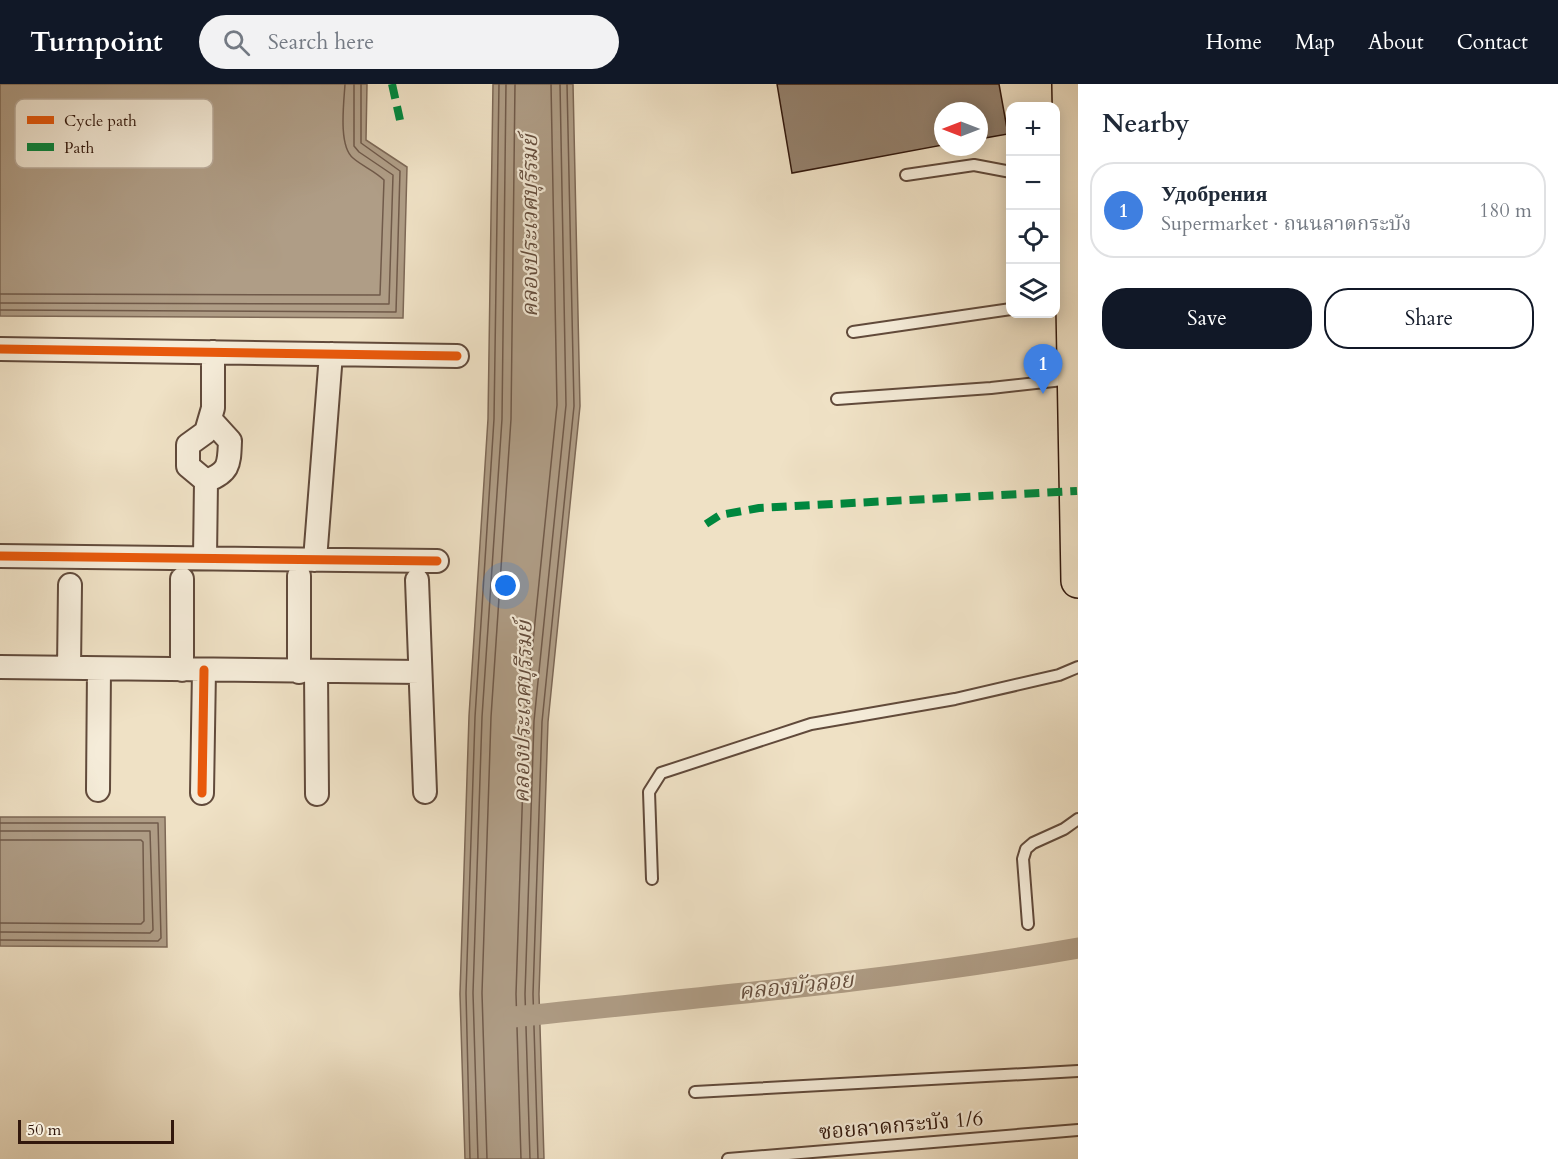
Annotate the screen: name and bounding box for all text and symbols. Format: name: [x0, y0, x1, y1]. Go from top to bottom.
search box: [199, 15, 619, 69]
text: Turnpoint: [30, 23, 163, 61]
icon: search: [220, 26, 253, 59]
text: Search here: [268, 27, 374, 57]
text: Home: [1206, 28, 1262, 57]
text: Map: [1295, 28, 1335, 57]
text: About: [1368, 28, 1424, 57]
text: Contact: [1457, 28, 1528, 57]
legend: [15, 99, 213, 168]
north arrow: [934, 102, 988, 156]
map controls: [1006, 102, 1060, 318]
button: +: [1006, 102, 1060, 156]
text: Nearby: [1102, 106, 1190, 141]
text: Cycle path: [64, 110, 137, 132]
water label: คลองประเวศบุรีรมย์: [515, 131, 545, 317]
text: Path: [64, 137, 94, 159]
button: −: [1006, 156, 1060, 210]
text: Удобрения: [1161, 179, 1267, 209]
text: 1: [1118, 197, 1129, 224]
text: 180 m: [1479, 197, 1532, 224]
button: locate: [1006, 210, 1060, 264]
text: Supermarket · ถนนลาดกระบัง: [1161, 210, 1411, 237]
button: layers: [1006, 264, 1060, 318]
button: Save: [1102, 288, 1312, 349]
button: Share: [1324, 288, 1534, 349]
pin: 1: [1024, 344, 1062, 394]
your location: [491, 571, 520, 600]
water label: คลองประเวศบุรีรมย์: [506, 616, 540, 804]
water label: คลองบัวลอย: [737, 965, 857, 1007]
street label: ซอยลาดกระบัง 1/6: [818, 1104, 984, 1147]
scale bar: [18, 1117, 174, 1144]
text: 50 m: [27, 1119, 61, 1141]

